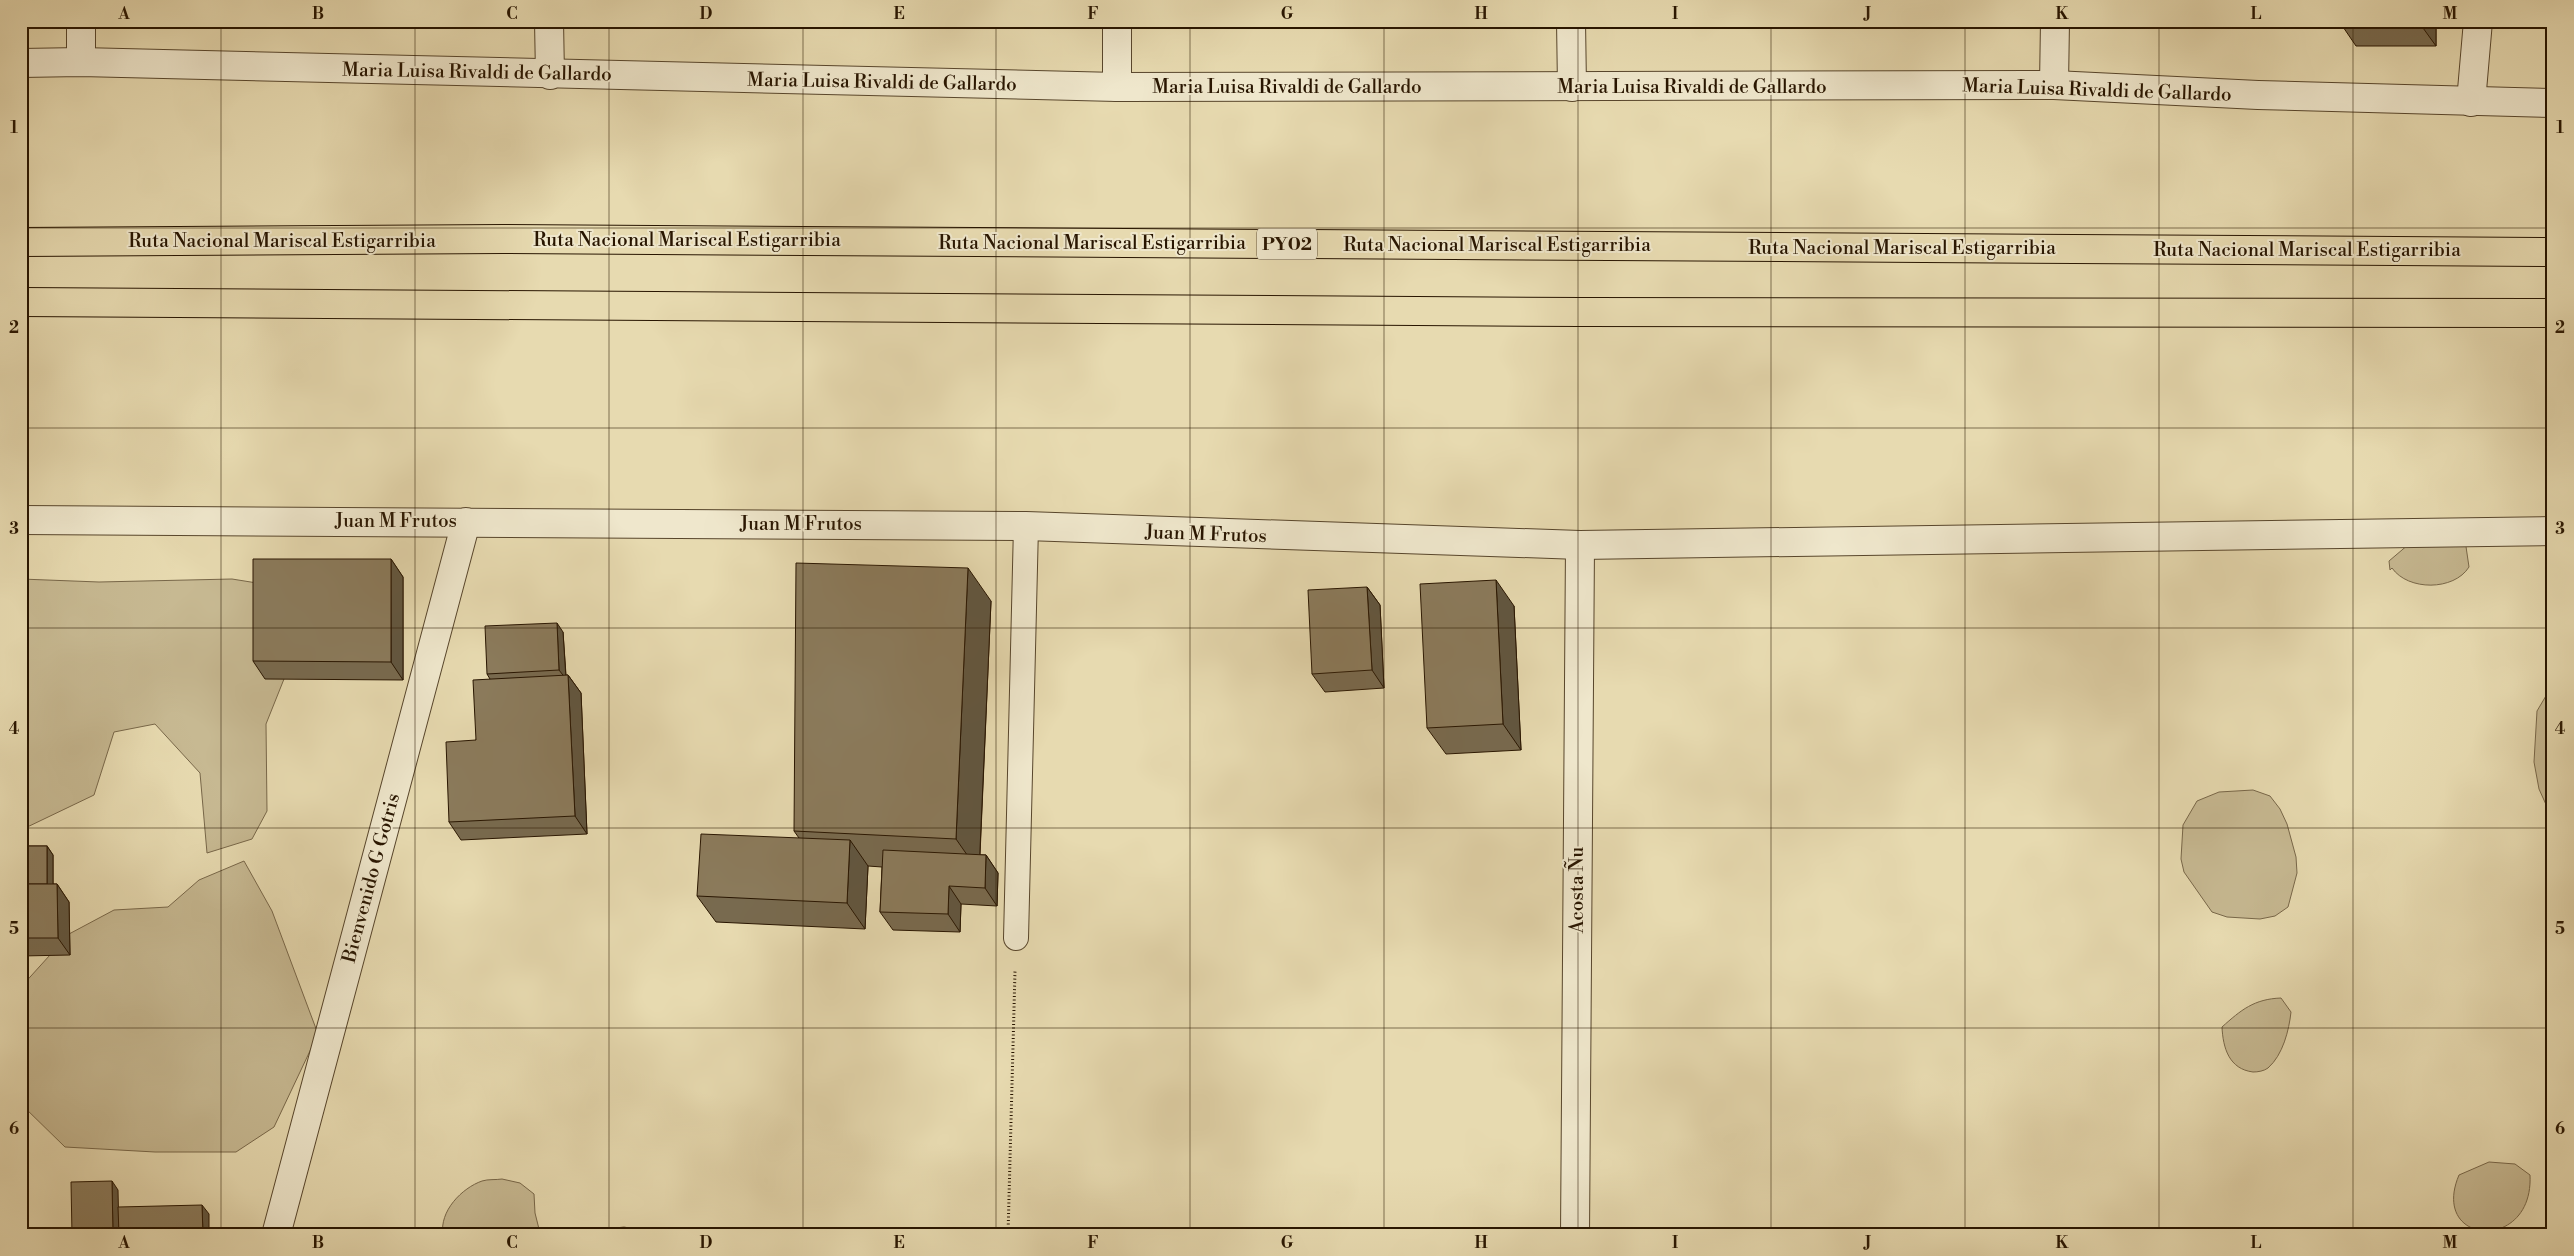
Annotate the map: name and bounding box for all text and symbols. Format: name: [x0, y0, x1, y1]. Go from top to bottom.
text: A: [117, 4, 130, 24]
text: B: [312, 4, 324, 24]
text: C: [506, 4, 518, 24]
text: D: [700, 4, 713, 24]
text: E: [893, 4, 905, 24]
text: F: [1087, 4, 1099, 24]
text: G: [1281, 4, 1294, 24]
text: H: [1474, 4, 1488, 24]
text: I: [1672, 4, 1678, 24]
text: J: [1863, 4, 1871, 24]
text: K: [2056, 4, 2070, 24]
text: L: [2251, 4, 2262, 24]
text: M: [2443, 4, 2458, 24]
street label: Maria Luisa Rivaldi de Gallardo: [342, 58, 612, 86]
street label: Maria Luisa Rivaldi de Gallardo: [747, 68, 1017, 96]
street label: Maria Luisa Rivaldi de Gallardo: [1962, 73, 2232, 107]
street label: Maria Luisa Rivaldi de Gallardo: [1152, 75, 1422, 99]
street label: Maria Luisa Rivaldi de Gallardo: [1557, 75, 1827, 99]
text: 1: [10, 118, 18, 138]
text: 1: [2556, 118, 2564, 138]
street label: Ruta Nacional Mariscal Estigarribia: [533, 228, 841, 252]
road number: PY02: [1257, 228, 1317, 260]
street label: Ruta Nacional Mariscal Estigarribia: [128, 229, 436, 253]
street label: Ruta Nacional Mariscal Estigarribia: [938, 231, 1246, 255]
street label: Ruta Nacional Mariscal Estigarribia: [1343, 233, 1651, 257]
street label: Ruta Nacional Mariscal Estigarribia: [1748, 236, 2056, 260]
street label: Ruta Nacional Mariscal Estigarribia: [2153, 238, 2461, 262]
text: 2: [9, 318, 19, 338]
text: 2: [2555, 318, 2565, 338]
street label: Juan M Frutos: [334, 509, 457, 533]
street label: Juan M Frutos: [739, 512, 862, 536]
text: 3: [9, 519, 19, 539]
text: 3: [2555, 519, 2565, 539]
street label: Juan M Frutos: [1144, 520, 1267, 548]
text: 4: [9, 719, 20, 739]
text: 4: [2555, 719, 2566, 739]
street label: Bienvenido G Gotris: [337, 791, 405, 966]
street label: Acosta Ñu: [1563, 847, 1589, 934]
text: 5: [9, 919, 19, 939]
text: 5: [2555, 919, 2565, 939]
text: 6: [9, 1119, 19, 1139]
text: 6: [2555, 1119, 2565, 1139]
text: A: [117, 1233, 130, 1253]
text: B: [312, 1233, 324, 1253]
text: C: [506, 1233, 518, 1253]
text: D: [700, 1233, 713, 1253]
text: E: [893, 1233, 905, 1253]
text: F: [1087, 1233, 1099, 1253]
text: G: [1281, 1233, 1294, 1253]
text: H: [1474, 1233, 1488, 1253]
text: I: [1672, 1233, 1678, 1253]
text: J: [1863, 1233, 1871, 1253]
text: K: [2056, 1233, 2070, 1253]
text: L: [2251, 1233, 2262, 1253]
text: M: [2443, 1233, 2458, 1253]

